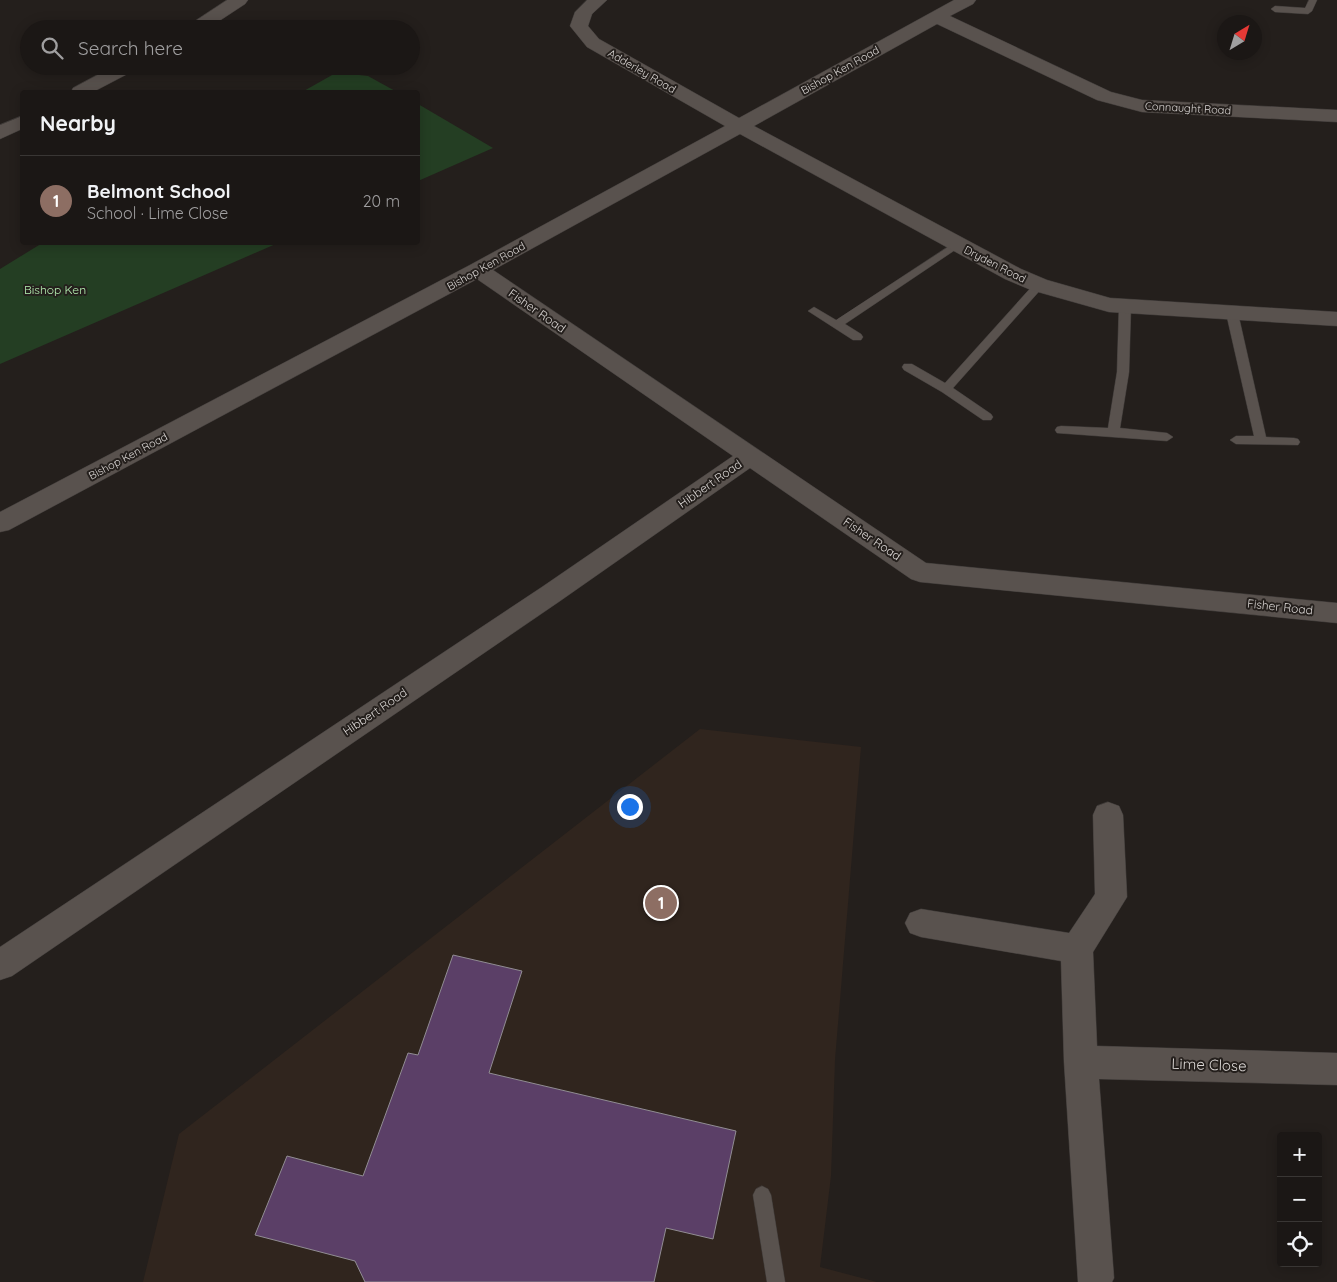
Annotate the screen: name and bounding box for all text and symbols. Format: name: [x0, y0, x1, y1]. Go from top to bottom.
north arrow: [1217, 15, 1262, 60]
search box: [20, 20, 420, 75]
icon: search: [38, 34, 66, 62]
text: Search here: [78, 36, 183, 60]
street label: Bishop Ken Road: [798, 43, 882, 97]
street label: Adderley Road: [606, 46, 678, 96]
street label: Connaught Road: [1144, 99, 1232, 117]
text: Nearby: [40, 110, 116, 136]
text: Belmont School: [87, 179, 231, 203]
text: 1: [53, 191, 59, 211]
text: 20 m: [363, 191, 400, 211]
text: School · Lime Close: [87, 203, 228, 223]
street label: Bishop Ken Road: [444, 239, 528, 293]
street label: Dryden Road: [962, 242, 1028, 286]
park label: Bishop Ken: [24, 282, 86, 297]
street label: Fisher Road: [506, 285, 569, 336]
street label: Bishop Ken Road: [86, 429, 170, 483]
street label: Hibbert Road: [675, 456, 744, 511]
street label: Fisher Road: [841, 514, 904, 563]
street label: Fisher Road: [1246, 596, 1314, 617]
street label: Hibbert Road: [340, 685, 410, 739]
your location: [617, 794, 643, 820]
pin: 1: [645, 884, 677, 922]
street label: Lime Close: [1171, 1054, 1247, 1075]
map controls: [1277, 1132, 1322, 1267]
button: +: [1277, 1132, 1322, 1177]
button: −: [1277, 1177, 1322, 1222]
button: locate: [1277, 1222, 1322, 1267]

